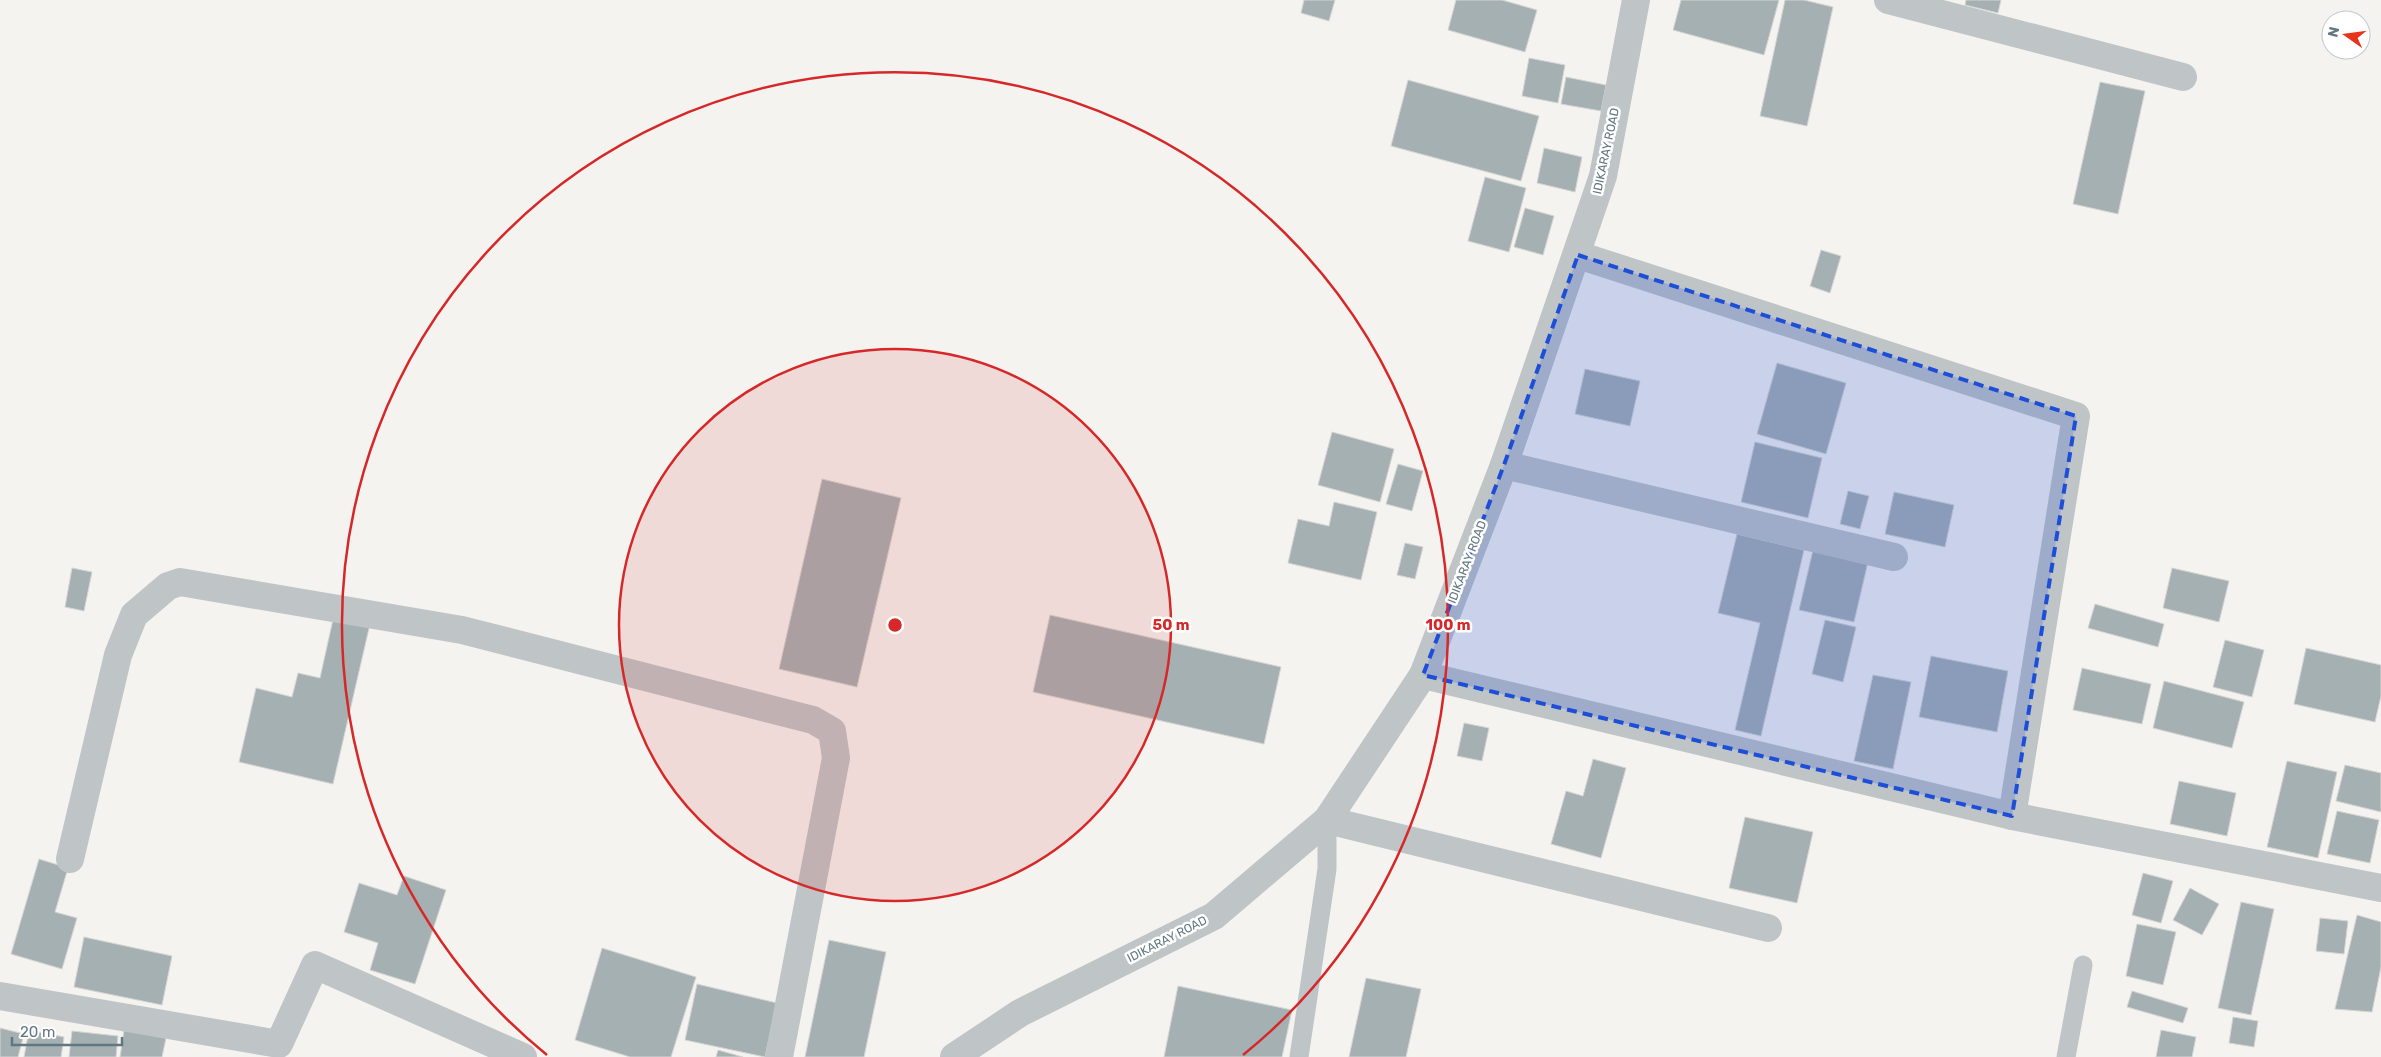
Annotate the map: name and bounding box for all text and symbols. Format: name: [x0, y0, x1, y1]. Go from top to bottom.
north arrow: [2321, 10, 2371, 60]
text: N: [2324, 25, 2343, 39]
street label: IDIKARAY ROAD: [1590, 107, 1622, 195]
street label: IDIKARAY ROAD: [1445, 519, 1489, 605]
centre of rings: [886, 616, 904, 634]
text: 50 m: [1153, 616, 1189, 634]
text: 100 m: [1426, 616, 1470, 634]
street label: IDIKARAY ROAD: [1125, 913, 1209, 965]
scale bar: [12, 1014, 122, 1046]
text: 20 m: [20, 1023, 55, 1041]

